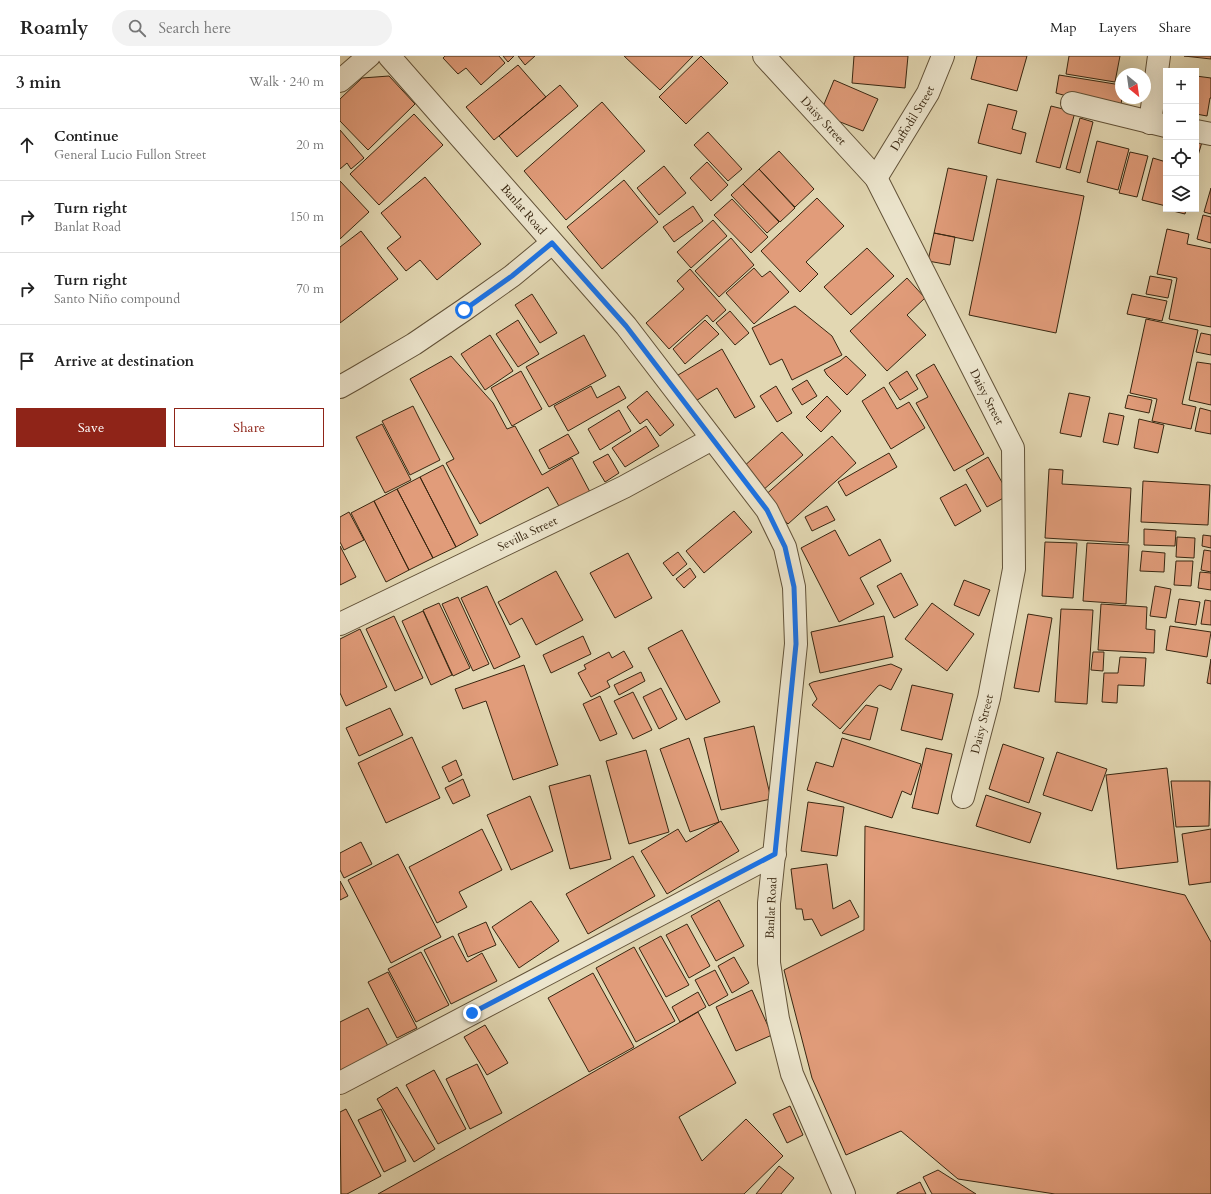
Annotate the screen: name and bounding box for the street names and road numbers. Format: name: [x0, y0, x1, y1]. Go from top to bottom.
street label: Daffodil Street: [886, 83, 938, 154]
street label: Daisy Street: [797, 93, 850, 149]
street label: Banlat Road: [497, 181, 550, 238]
street label: Daisy Street: [966, 366, 1008, 428]
street label: Sevilla Street: [495, 512, 560, 555]
street label: Daisy Street: [967, 692, 997, 755]
street label: Banlat Road: [761, 876, 781, 939]

